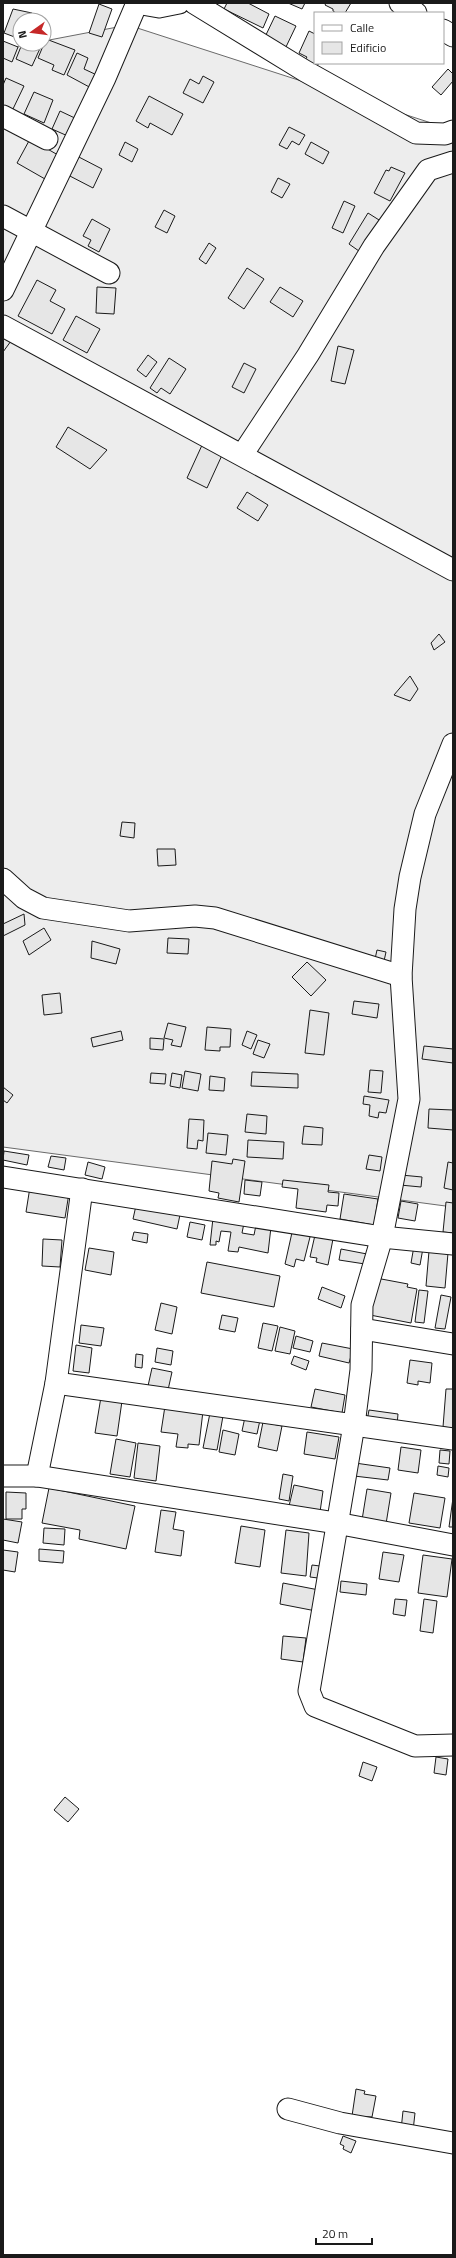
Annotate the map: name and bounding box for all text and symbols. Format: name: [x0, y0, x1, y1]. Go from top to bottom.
north arrow: [12, 12, 52, 52]
legend: [314, 12, 444, 64]
text: Calle: [350, 18, 374, 37]
text: N: [14, 29, 31, 40]
text: Edificio: [350, 38, 386, 57]
scale bar: [316, 2220, 372, 2246]
text: 20 m: [322, 2224, 348, 2243]

